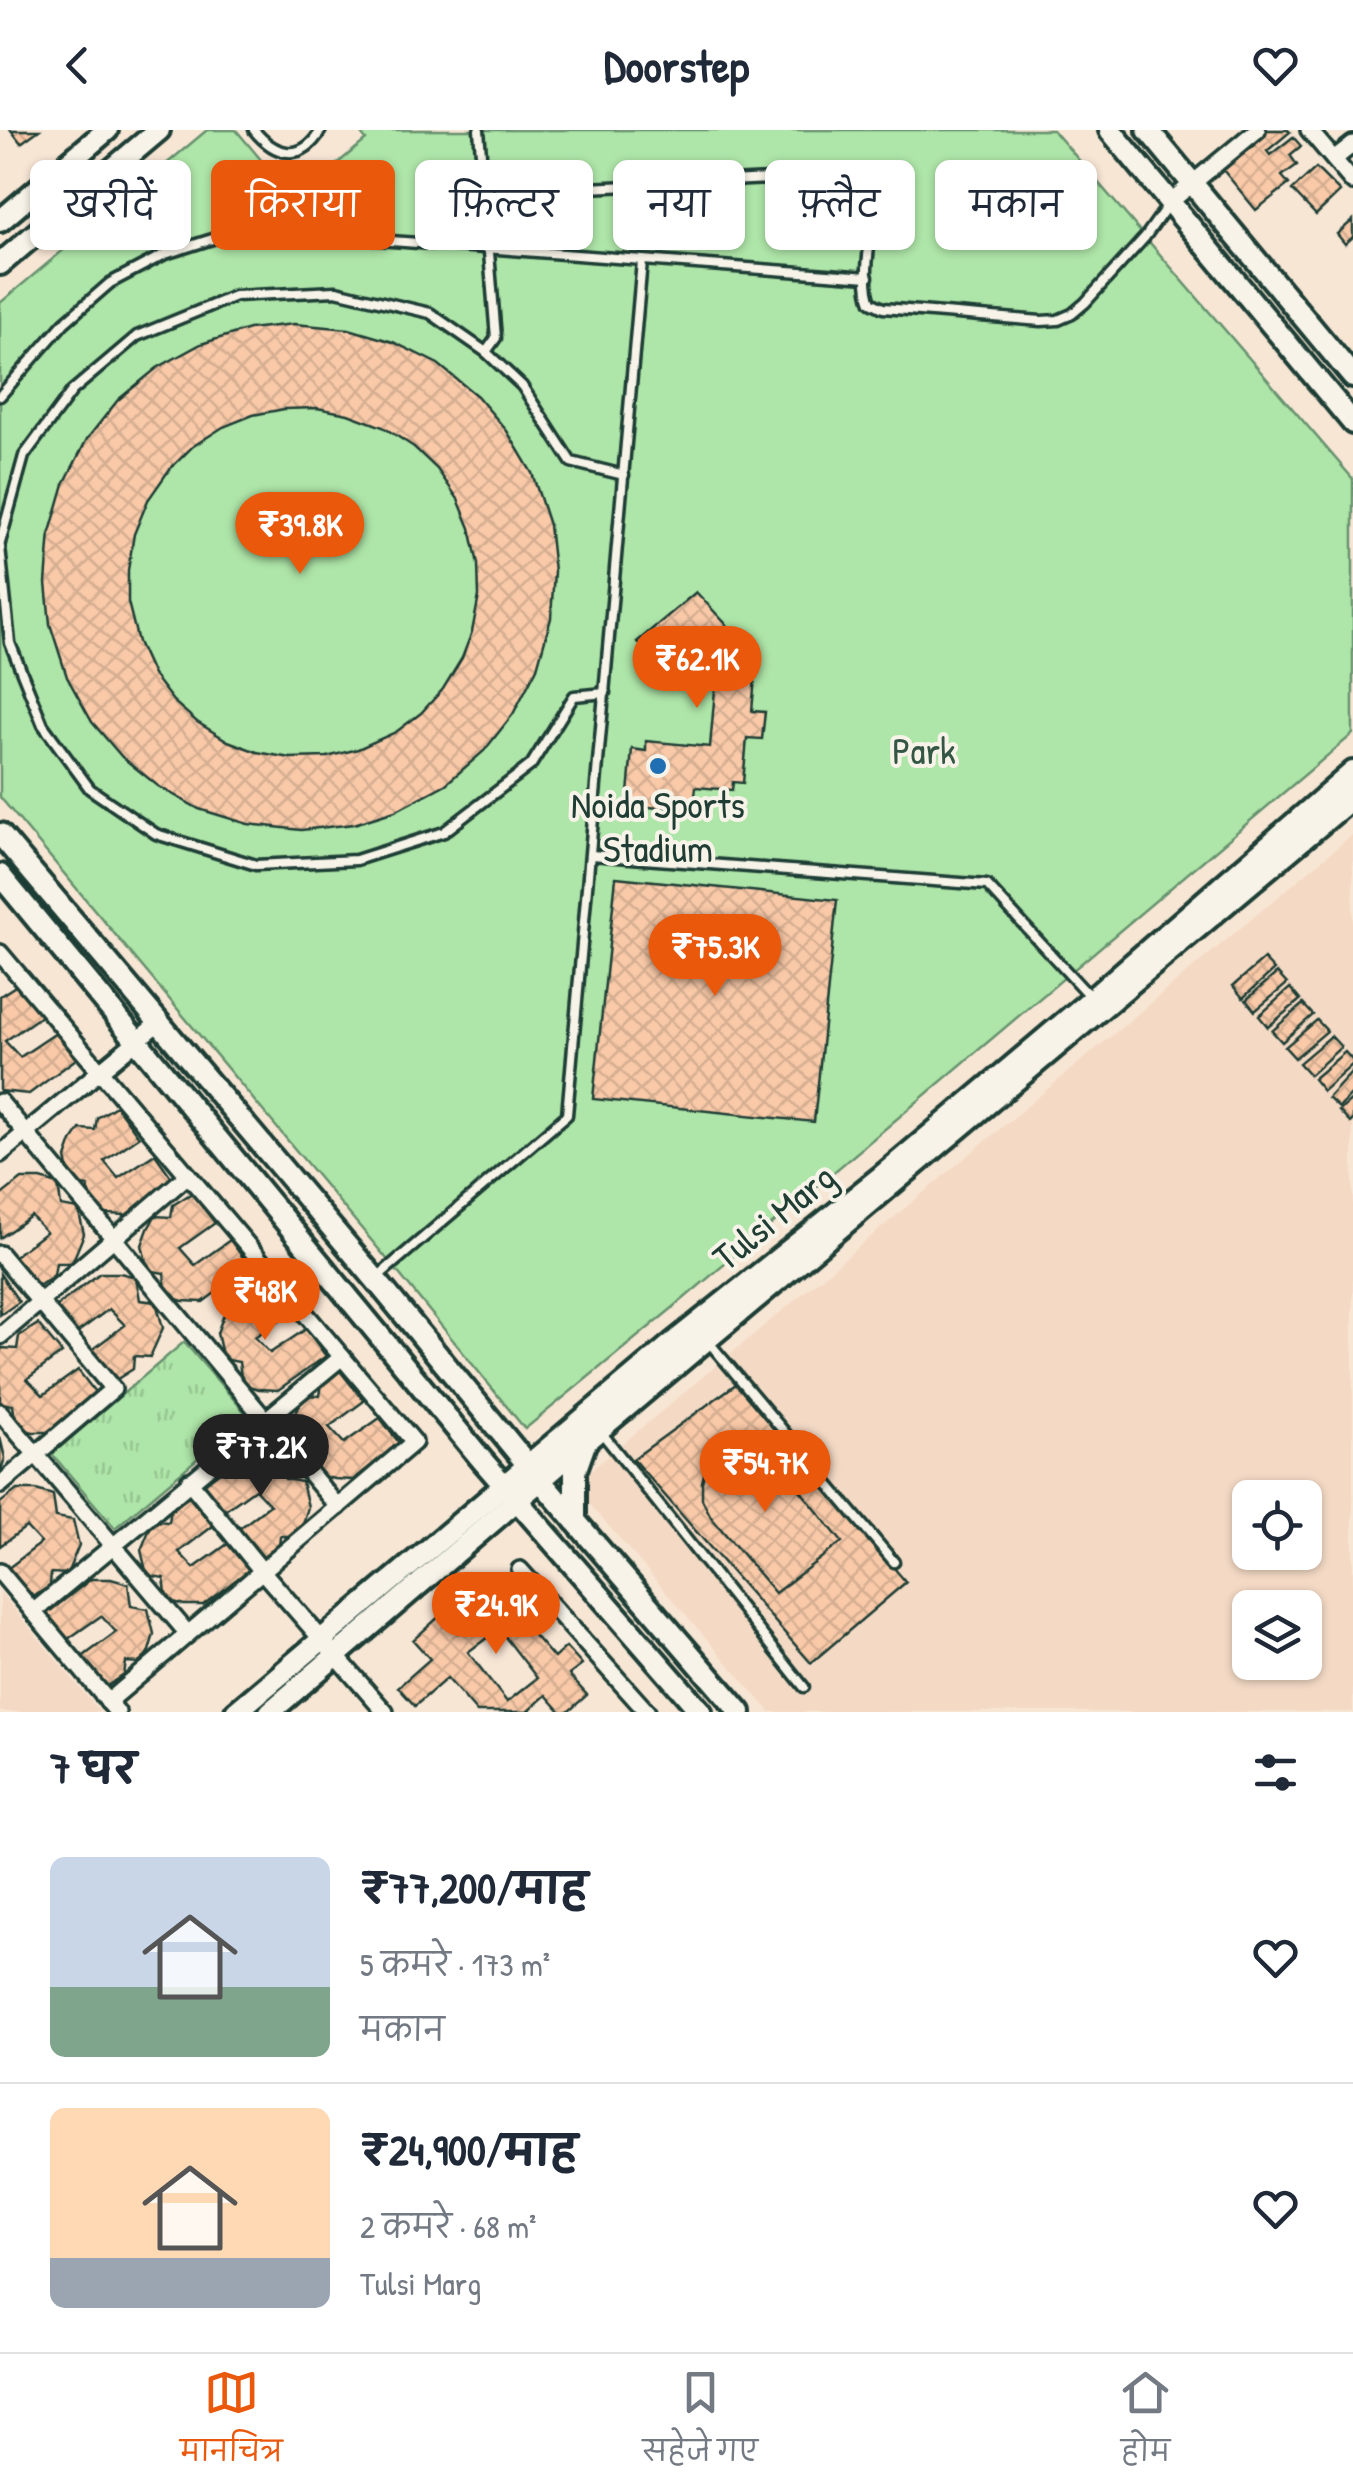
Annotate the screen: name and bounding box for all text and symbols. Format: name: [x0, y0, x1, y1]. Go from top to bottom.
text: Doorstep: [604, 35, 749, 96]
icon: back: [50, 38, 105, 93]
icon: heart: [1248, 38, 1303, 93]
chip: खरीदें: [30, 160, 191, 250]
chip: किराया: [211, 160, 395, 250]
chip: फ़िल्टर: [415, 160, 593, 250]
chip: नया: [613, 160, 745, 250]
chip: फ़्लैट: [765, 160, 915, 250]
chip: मकान: [935, 160, 1097, 250]
pin: ₹39.8K: [219, 492, 381, 577]
text: ₹39.8K: [257, 503, 343, 546]
pin: ₹62.1K: [616, 626, 778, 711]
text: ₹62.1K: [655, 637, 739, 680]
park label: Park: [892, 724, 956, 776]
marker: Noida Sports Stadium: [647, 755, 669, 777]
place label: Noida Sports Stadium: [571, 778, 745, 874]
pin: ₹75.3K: [634, 914, 796, 999]
text: ₹75.3K: [670, 925, 760, 968]
street label: Tulsi Marg: [701, 1151, 846, 1282]
pin: ₹48K: [206, 1258, 324, 1343]
text: ₹48K: [233, 1269, 297, 1312]
pin: ₹77.2K: [180, 1414, 342, 1499]
text: ₹77.2K: [215, 1425, 307, 1468]
pin: ₹54.7K: [684, 1430, 846, 1515]
text: ₹54.7K: [722, 1441, 808, 1484]
map controls: [1232, 1480, 1322, 1680]
button: locate: [1232, 1480, 1322, 1570]
pin: ₹24.9K: [415, 1572, 577, 1657]
text: ₹24.9K: [454, 1583, 538, 1626]
button: layers: [1232, 1590, 1322, 1680]
text: 7 घर: [50, 1739, 136, 1796]
icon: filters: [1248, 1745, 1303, 1800]
text: ₹77,200/माह: [360, 1859, 588, 1916]
icon: home: [130, 1897, 250, 2017]
icon: heart: [1248, 1930, 1303, 1985]
text: 5 कमरे · 173 m²: [360, 1943, 550, 1986]
text: मकान: [360, 2008, 445, 2051]
text: ₹24,900/माह: [360, 2121, 577, 2178]
icon: home: [130, 2148, 250, 2268]
icon: heart: [1248, 2181, 1303, 2236]
text: 2 कमरे · 68 m²: [360, 2205, 536, 2248]
text: Tulsi Marg: [360, 2262, 481, 2305]
tab: मानचित्र: [180, 2365, 283, 2482]
tab: सहेजे गए: [643, 2365, 758, 2482]
tab: होम: [1118, 2365, 1173, 2482]

